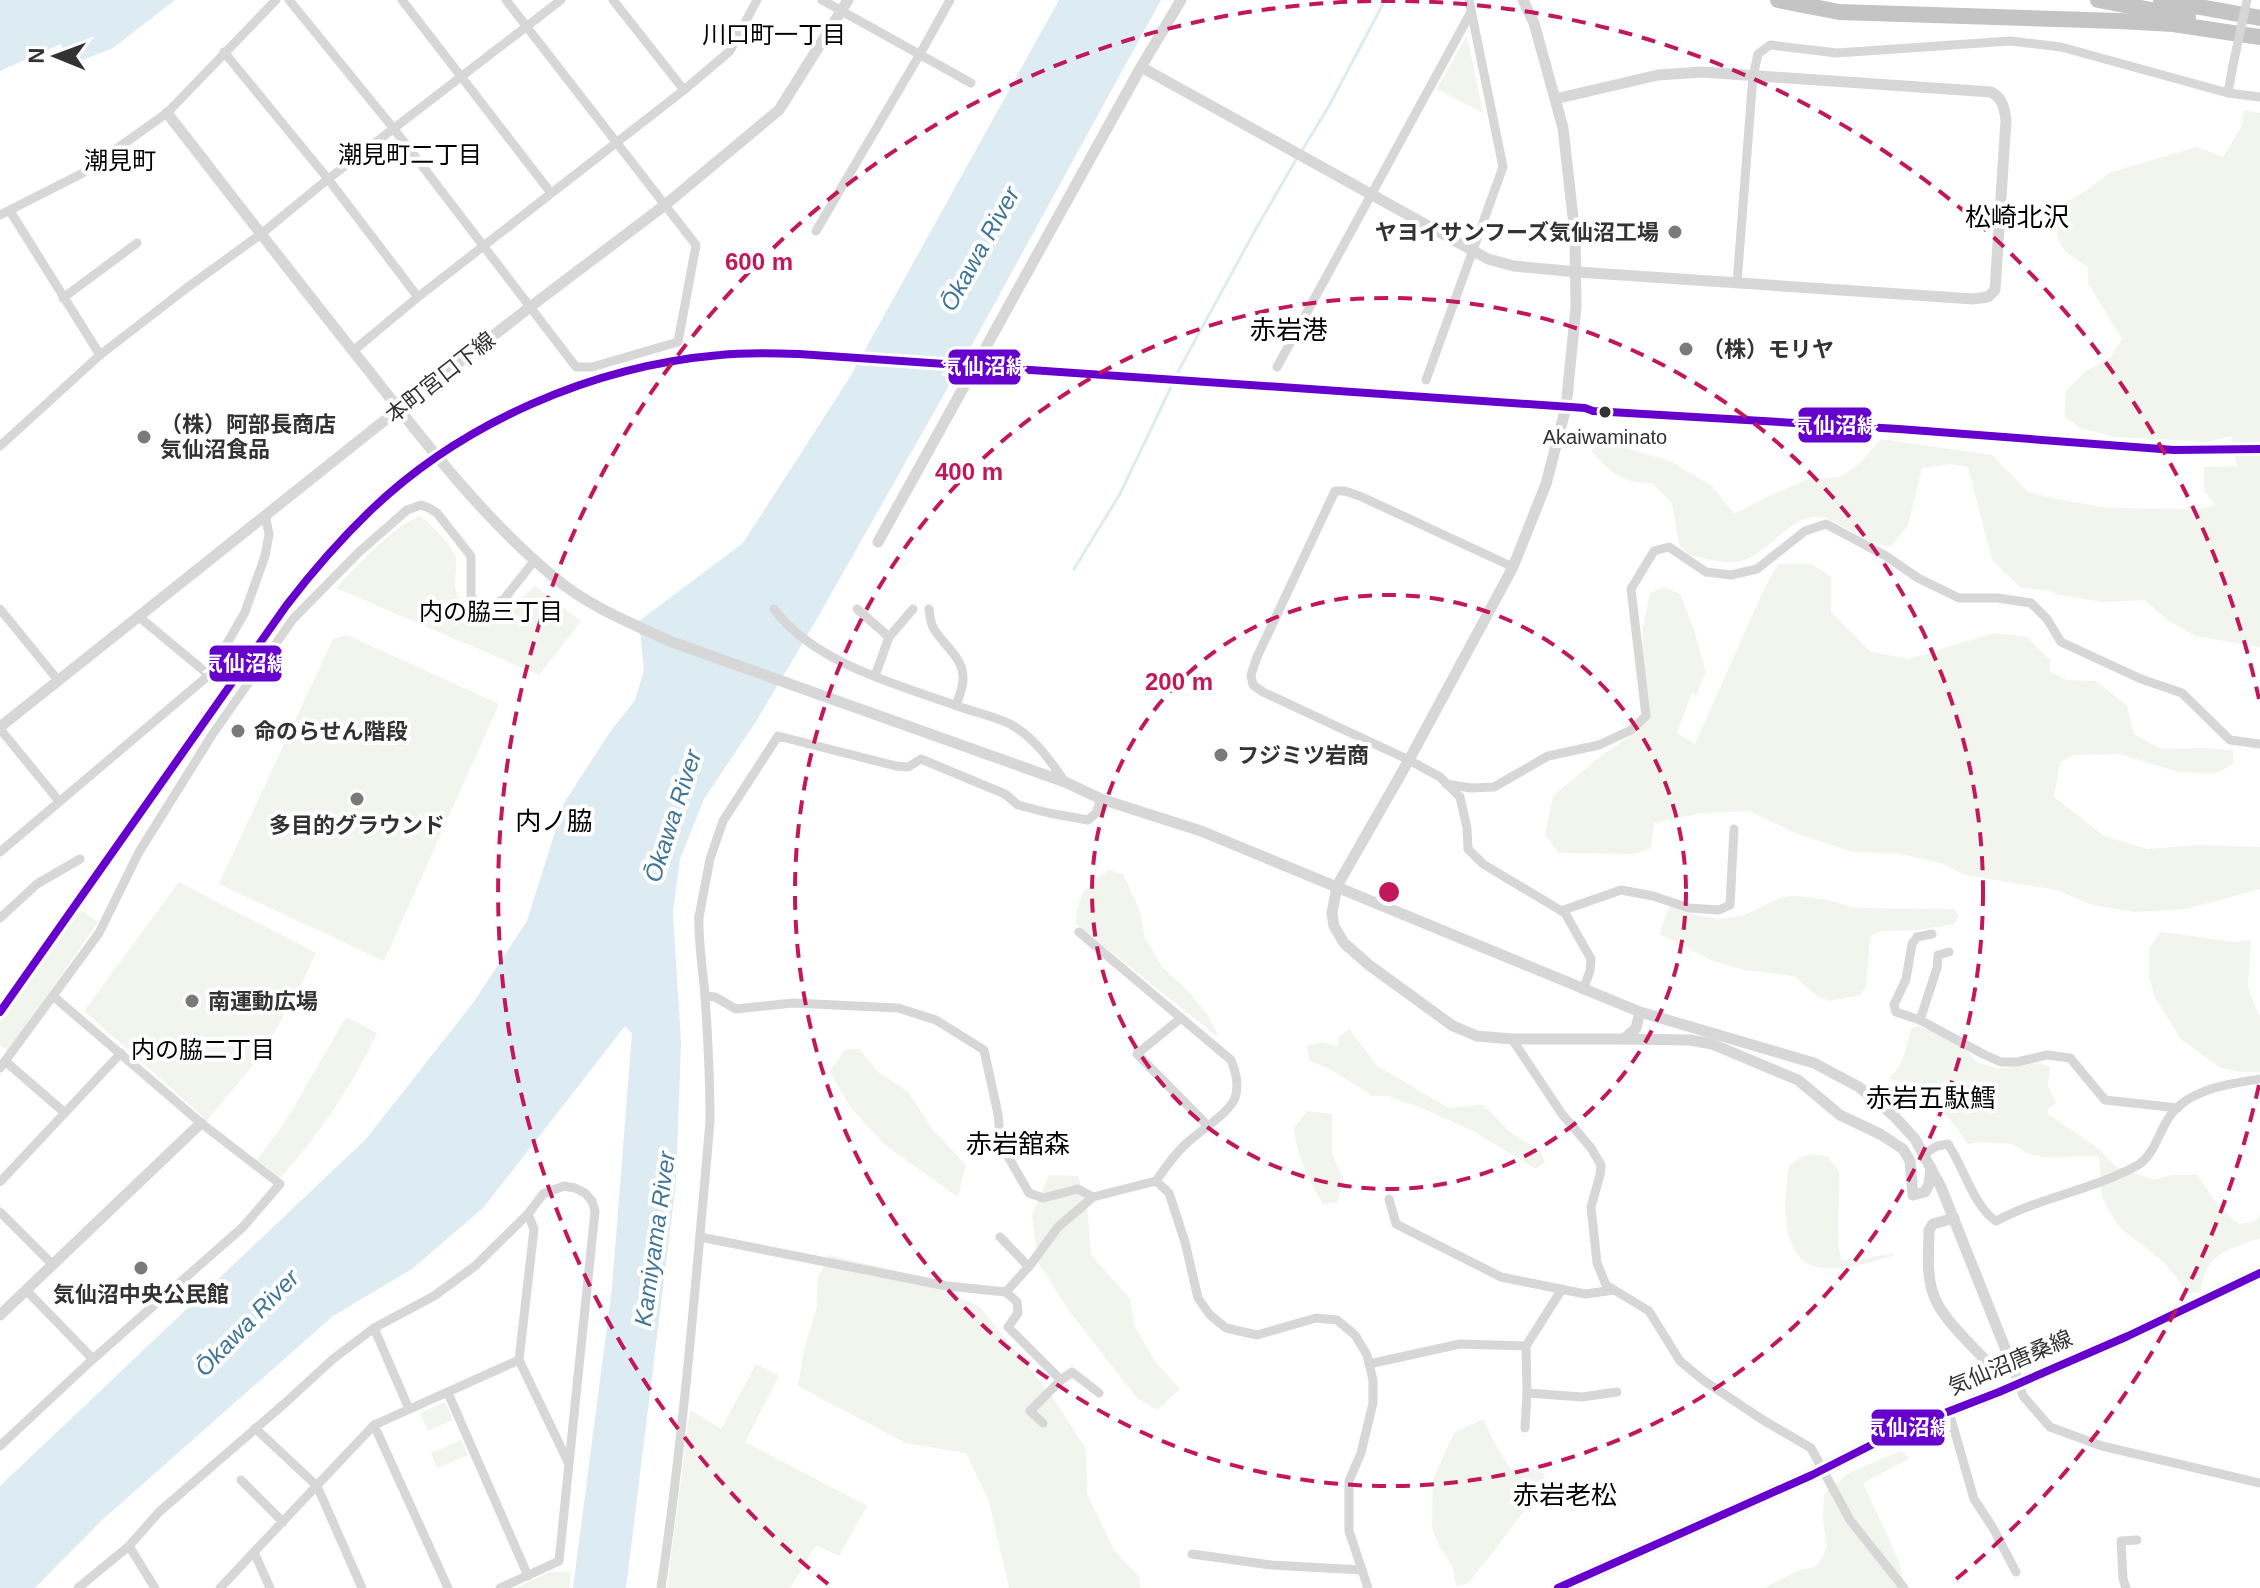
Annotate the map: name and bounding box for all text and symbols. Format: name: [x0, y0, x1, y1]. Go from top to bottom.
north arrow: [16, 16, 96, 96]
district label: 川口町一丁目: [702, 21, 846, 48]
text: N: [24, 47, 49, 64]
district label: 潮見町二丁目: [338, 141, 482, 168]
district label: 潮見町: [84, 147, 156, 174]
water label: Ōkawa River: [934, 181, 1025, 315]
district label: 松崎北沢: [1965, 202, 2069, 232]
place label: ヤヨイサンフーズ気仙沼工場: [1375, 220, 1659, 245]
marker: ヤヨイサンフーズ気仙沼工場: [1666, 223, 1684, 241]
text: 600 m: [725, 248, 793, 275]
district label: 赤岩港: [1250, 315, 1328, 345]
street label: 本町宮口下線: [381, 327, 500, 428]
place label: （株）モリヤ: [1702, 337, 1834, 362]
marker: （株）モリヤ: [1677, 340, 1695, 358]
line badge: 気仙沼線: [947, 348, 1022, 386]
text: 気仙沼線: [940, 354, 1028, 379]
marker: Akaiwaminato: [1597, 404, 1613, 420]
line badge: 気仙沼線: [1797, 406, 1873, 444]
place label: （株）阿部長商店 気仙沼食品: [160, 412, 336, 462]
text: 気仙沼線: [1791, 413, 1879, 438]
place label: Akaiwaminato: [1543, 426, 1667, 448]
marker: （株）阿部長商店 気仙沼食品: [135, 428, 153, 446]
text: 400 m: [935, 458, 1003, 485]
district label: 内の脇三丁目: [419, 598, 563, 625]
line badge: 気仙沼線: [208, 644, 283, 683]
text: 気仙沼線: [201, 651, 289, 676]
text: 200 m: [1145, 668, 1213, 695]
place label: 命のらせん階段: [254, 719, 408, 744]
marker: 命のらせん階段: [229, 722, 247, 740]
place label: フジミツ岩商: [1237, 743, 1369, 768]
water label: Ōkawa River: [638, 745, 707, 885]
marker: フジミツ岩商: [1212, 746, 1230, 764]
marker: 多目的グラウンド: [348, 790, 366, 808]
district label: 内ノ脇: [515, 806, 593, 836]
place label: 多目的グラウンド: [269, 813, 445, 838]
centre of rings: [1375, 878, 1403, 906]
place label: 南運動広場: [208, 989, 318, 1014]
marker: 南運動広場: [183, 992, 201, 1010]
district label: 内の脇二丁目: [131, 1036, 275, 1063]
district label: 赤岩五駄鱈: [1866, 1083, 1996, 1113]
district label: 赤岩舘森: [966, 1129, 1070, 1159]
water label: Kamiyama River: [629, 1149, 680, 1328]
marker: 気仙沼中央公民館: [132, 1259, 150, 1277]
water label: Ōkawa River: [189, 1263, 305, 1381]
place label: 気仙沼中央公民館: [53, 1282, 229, 1307]
street label: 気仙沼唐桑線: [1945, 1325, 2076, 1400]
line badge: 気仙沼線: [1870, 1408, 1946, 1447]
text: 気仙沼線: [1864, 1415, 1952, 1440]
district label: 赤岩老松: [1513, 1480, 1617, 1510]

